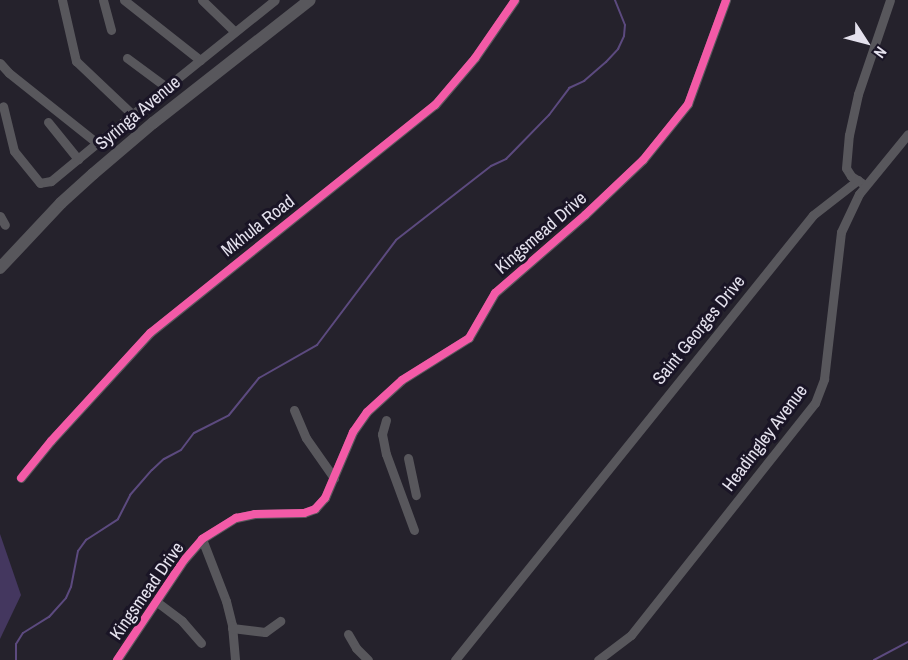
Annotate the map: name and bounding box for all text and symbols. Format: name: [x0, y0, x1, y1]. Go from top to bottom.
north arrow: [836, 12, 896, 72]
text: N: [869, 42, 892, 63]
street label: Syringa Avenue: [91, 71, 185, 155]
street label: Kingsmead Drive: [491, 187, 591, 279]
street label: Mkhula Road: [217, 191, 299, 261]
street label: Saint Georges Drive: [648, 271, 750, 389]
street label: Headingley Avenue: [718, 380, 812, 496]
street label: Kingsmead Drive: [105, 538, 189, 644]

